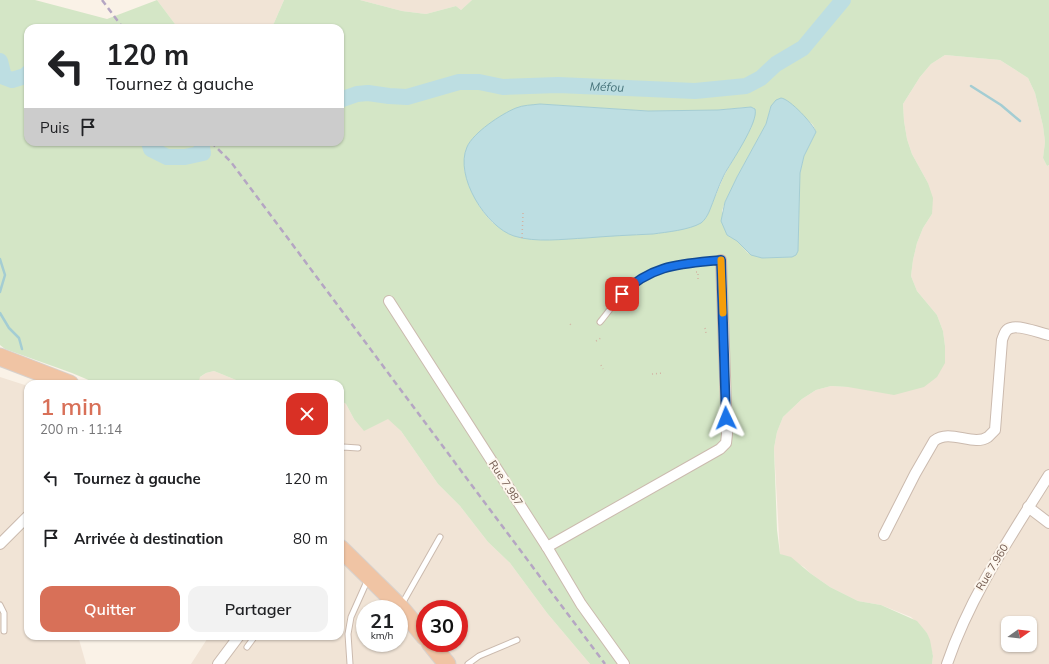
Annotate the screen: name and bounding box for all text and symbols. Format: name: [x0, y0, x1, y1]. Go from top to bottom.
text: 120 m: [106, 37, 189, 72]
icon: left: [40, 40, 92, 92]
text: Tournez à gauche: [106, 72, 254, 95]
water label: Méfou: [589, 78, 625, 95]
icon: arrive: [77, 116, 99, 138]
text: Puis: [40, 118, 69, 137]
pin: [605, 277, 639, 311]
icon: arrive: [611, 283, 633, 305]
text: 1 min: [40, 391, 102, 421]
button: close: [286, 393, 328, 435]
position arrow: [705, 397, 747, 439]
text: 200 m · 11:14: [40, 421, 122, 437]
street label: Rue 7.987: [486, 457, 526, 509]
icon: left: [40, 467, 62, 489]
text: Tournez à gauche: [74, 469, 201, 488]
text: 120 m: [284, 469, 328, 488]
icon: arrive: [40, 527, 62, 549]
text: Arrivée à destination: [74, 529, 223, 548]
text: 80 m: [293, 529, 328, 548]
street label: Rue 7.960: [973, 541, 1012, 593]
button: Quitter: [40, 586, 180, 632]
button: Partager: [188, 586, 328, 632]
speed limit sign: 30: [416, 600, 468, 652]
text: 21: [370, 608, 394, 633]
north arrow: [1001, 616, 1037, 652]
map controls: [1001, 616, 1037, 652]
text: km/h: [371, 629, 393, 642]

